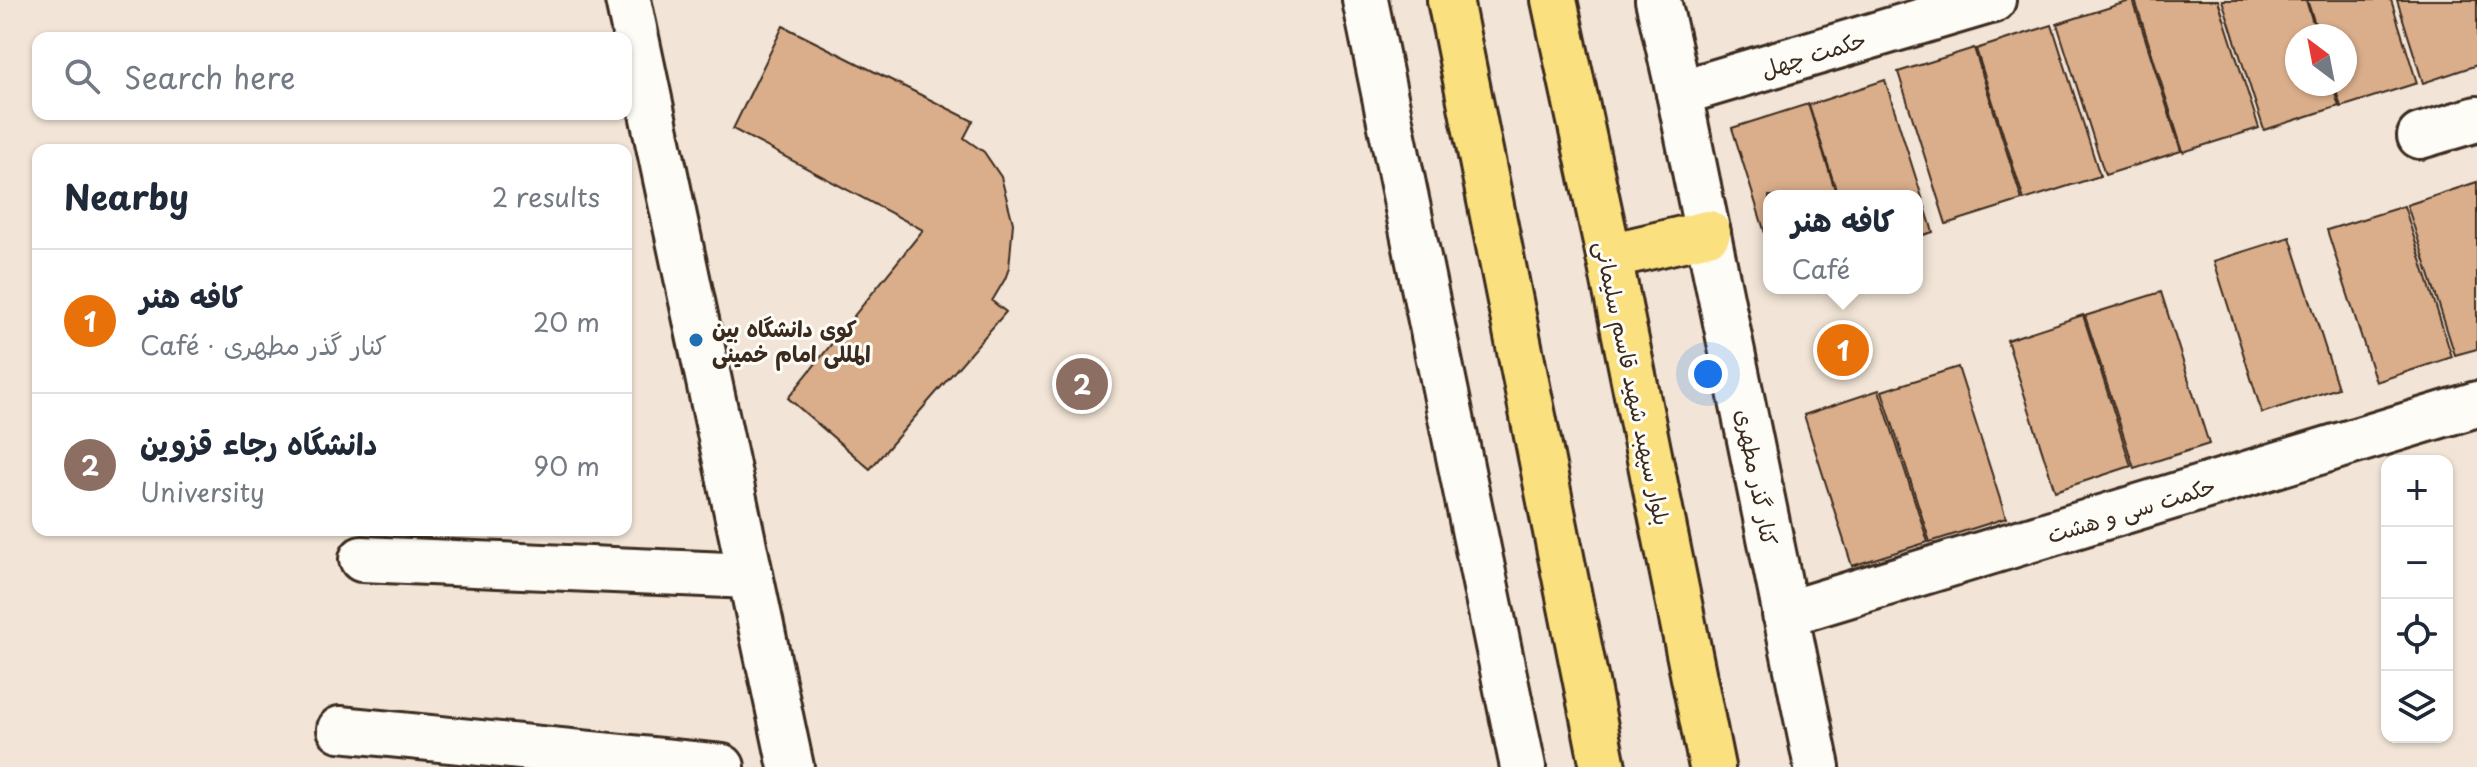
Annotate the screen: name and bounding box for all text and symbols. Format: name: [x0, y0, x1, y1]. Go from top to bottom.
street label: حکمت چهل: [1756, 21, 1870, 85]
north arrow: [2285, 24, 2357, 96]
search box: [32, 32, 632, 120]
icon: search: [60, 54, 104, 98]
text: Search here: [124, 54, 296, 99]
text: Nearby: [64, 170, 189, 222]
text: 2 results: [492, 177, 600, 216]
popup: [1763, 190, 1923, 294]
text: کافه هنر: [1792, 197, 1894, 242]
street label: بلوار سپهبد شهید قاسم سلیمانی: [1586, 238, 1680, 529]
text: Café: [1792, 249, 1850, 288]
text: کافه هنر: [140, 273, 243, 318]
text: 1: [84, 302, 96, 341]
text: 20 m: [533, 302, 600, 341]
place label: کوی دانشگاه بین المللی امام خمینی: [712, 311, 871, 371]
pin: 1: [1817, 320, 1869, 380]
text: Café · کنار گذر مطهری: [140, 325, 387, 364]
marker: کوی دانشگاه بین المللی امام خمینی: [687, 331, 705, 349]
pin: 2: [1056, 354, 1108, 414]
your location: [1688, 354, 1728, 394]
street label: کنار گذر مطهری: [1729, 406, 1787, 548]
text: دانشگاه رجاء قزوین: [140, 420, 378, 465]
text: 2: [81, 446, 99, 485]
text: 90 m: [533, 446, 600, 485]
map controls: [2381, 455, 2453, 743]
button: +: [2381, 455, 2453, 527]
street label: حکمت سی و هشت: [2043, 468, 2219, 550]
text: University: [140, 472, 265, 511]
button: −: [2381, 527, 2453, 599]
button: locate: [2381, 599, 2453, 671]
button: layers: [2381, 671, 2453, 743]

